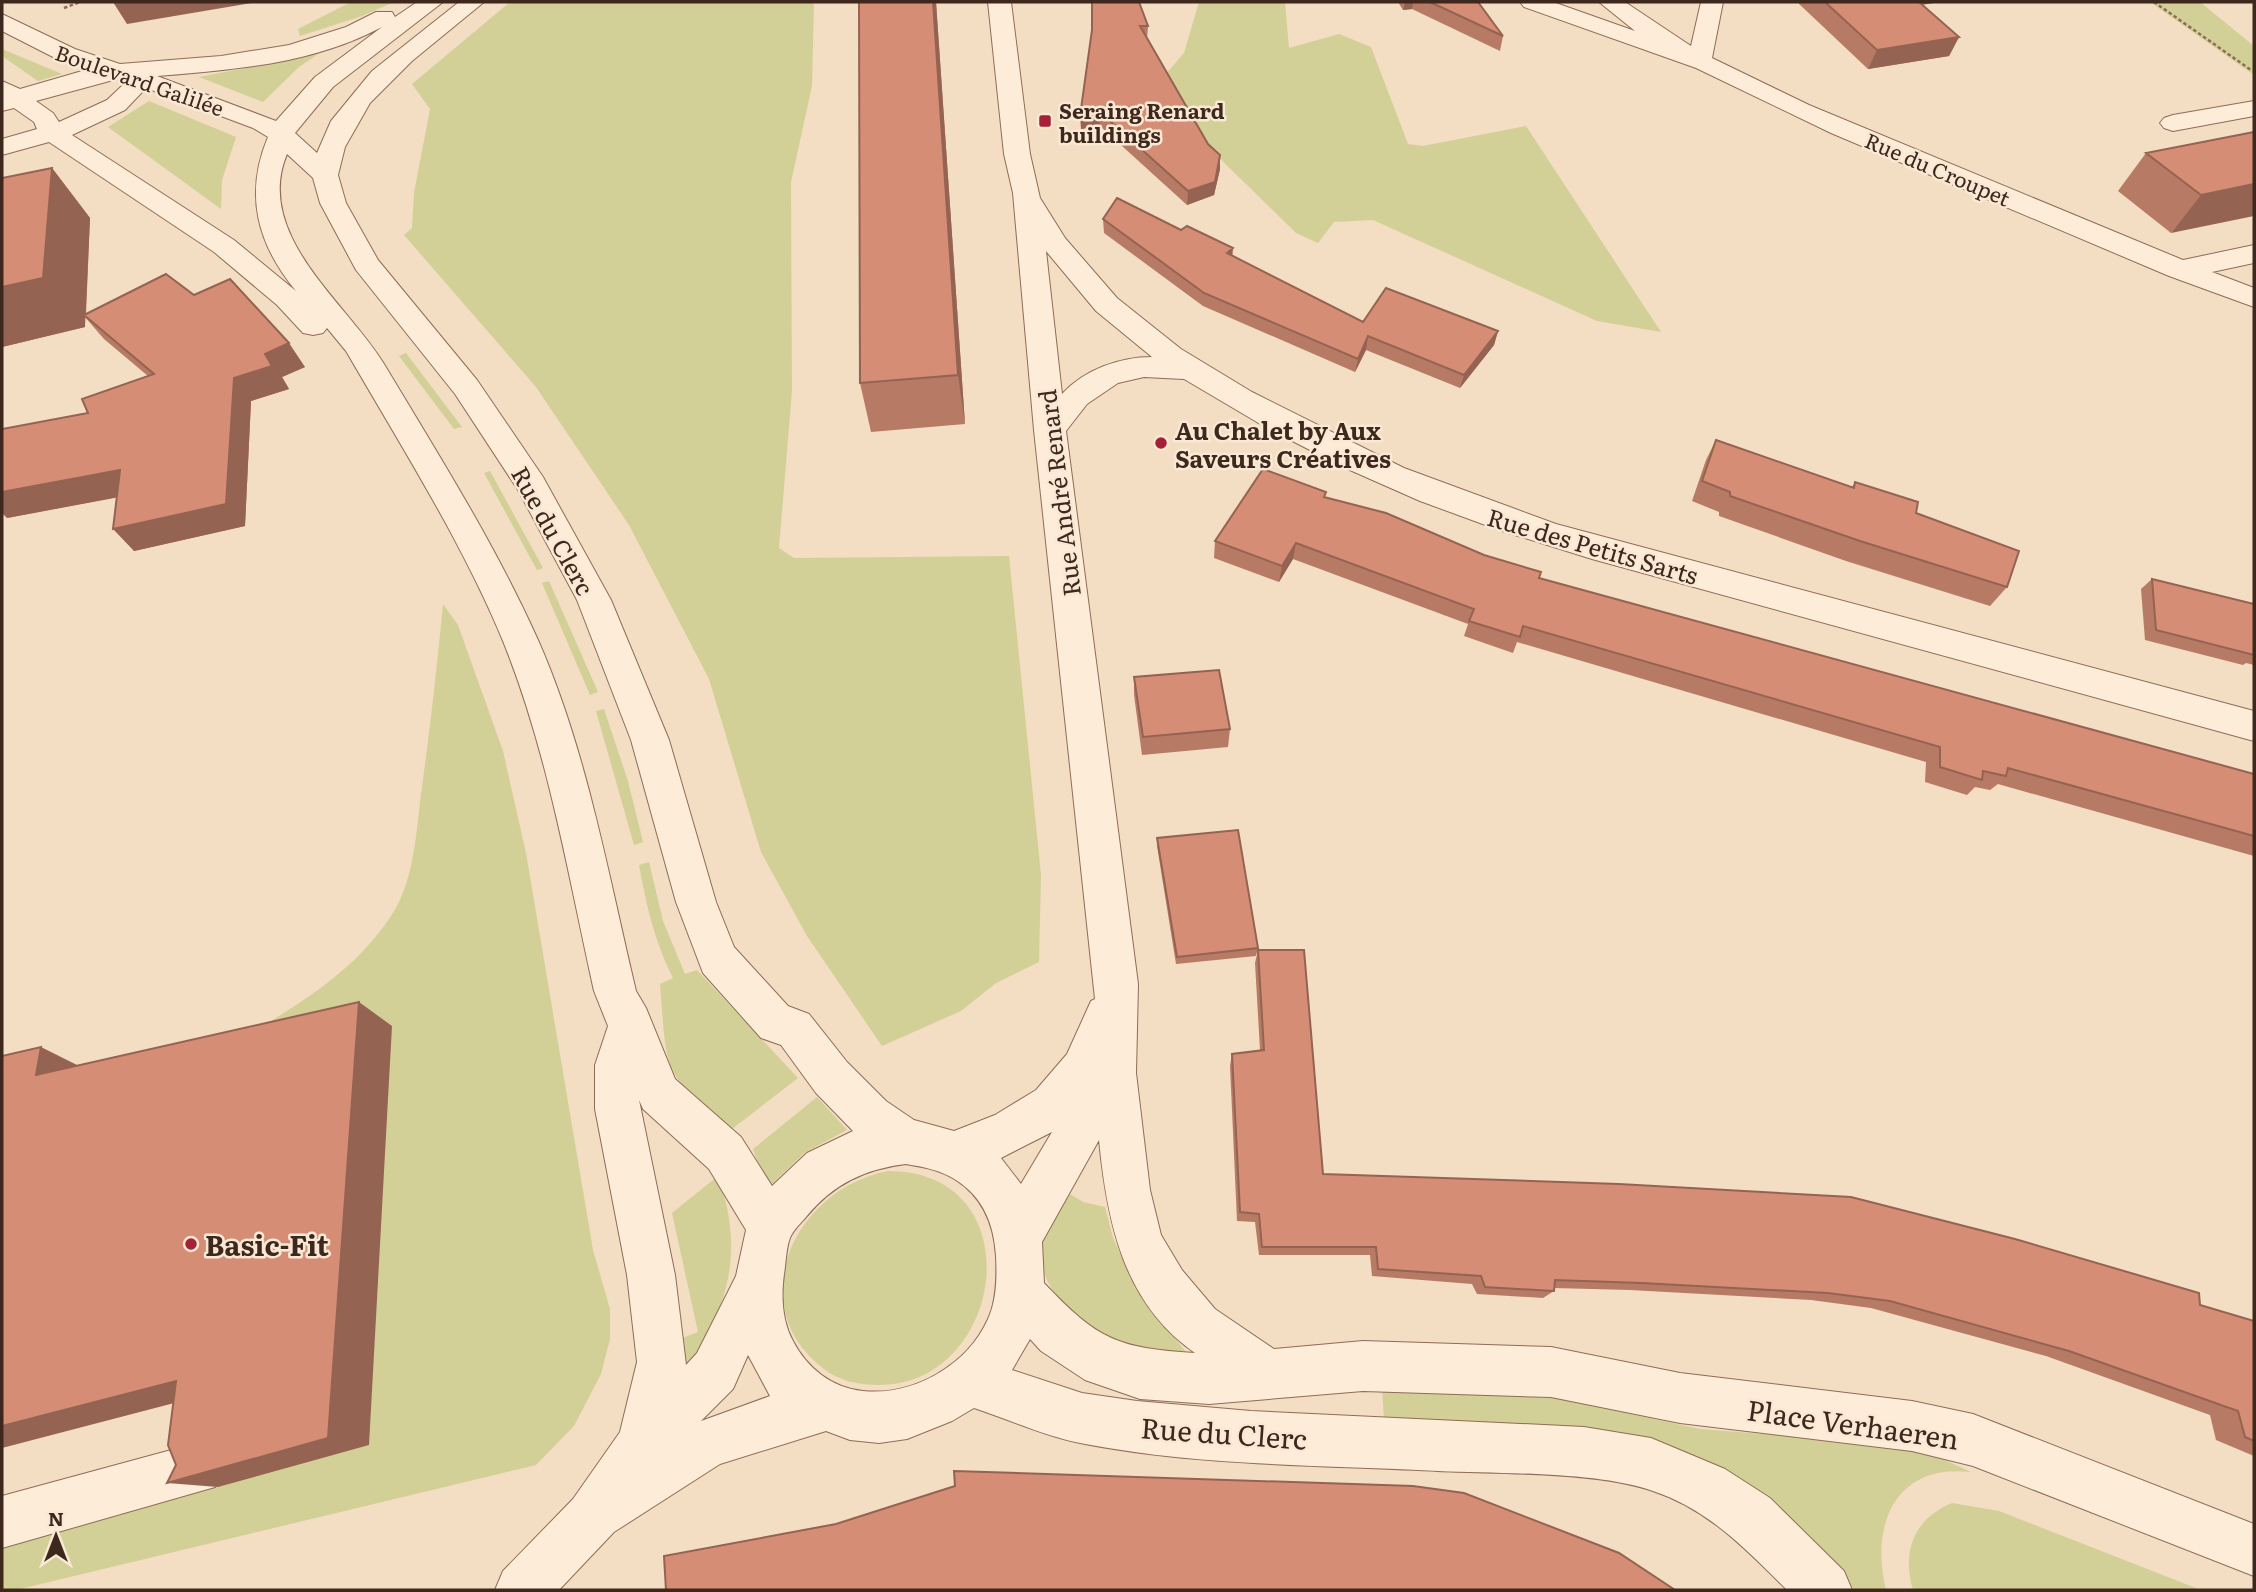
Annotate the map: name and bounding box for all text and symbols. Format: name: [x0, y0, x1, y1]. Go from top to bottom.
street label: Boulevard Galilée: [51, 36, 229, 122]
place label: Seraing Renard buildings: [1059, 94, 1225, 149]
marker: Seraing Renard buildings: [1037, 113, 1053, 129]
street label: Rue du Croupet: [1861, 124, 2016, 213]
street label: Rue André Renard: [1028, 387, 1088, 598]
place label: Au Chalet by Aux Saveurs Créatives: [1175, 412, 1391, 475]
marker: Au Chalet by Aux Saveurs Créatives: [1153, 435, 1169, 451]
street label: Rue du Clerc: [504, 459, 604, 601]
street label: Rue des Petits Sarts: [1484, 498, 1703, 592]
place label: Basic-Fit: [205, 1223, 330, 1265]
marker: Basic-Fit: [183, 1236, 199, 1252]
street label: Place Verhaeren: [1744, 1387, 1962, 1459]
street label: Rue du Clerc: [1139, 1405, 1309, 1459]
north arrow: [21, 1501, 91, 1571]
text: N: [48, 1504, 64, 1532]

